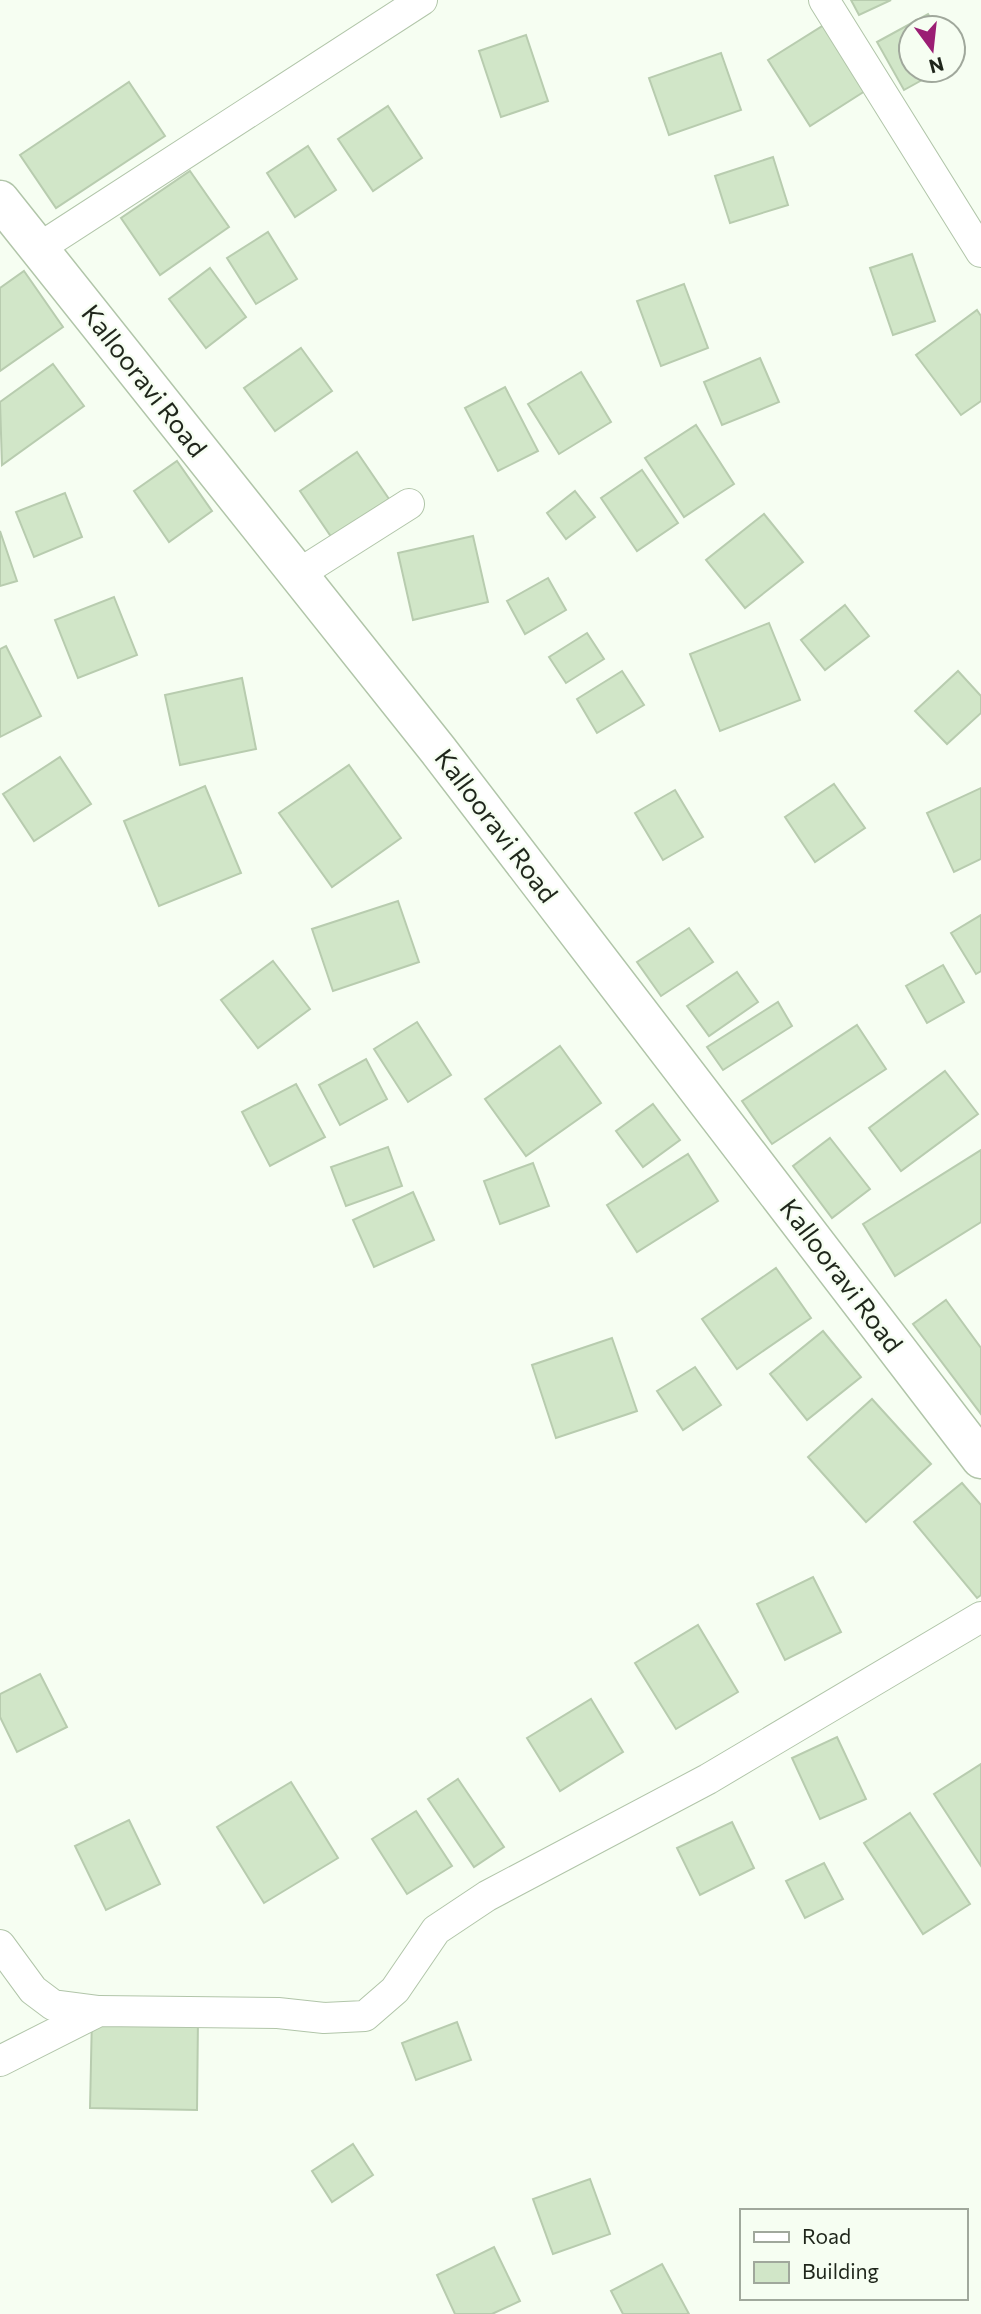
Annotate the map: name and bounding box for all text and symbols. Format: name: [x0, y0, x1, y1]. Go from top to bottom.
north arrow: [897, 14, 967, 84]
text: N: [927, 53, 946, 79]
street label: Kallooravi Road: [76, 298, 214, 462]
street label: Kallooravi Road: [429, 742, 565, 908]
street label: Kallooravi Road: [774, 1192, 910, 1358]
legend: [740, 2209, 967, 2300]
text: Road: [802, 2223, 851, 2248]
text: Building: [802, 2258, 879, 2283]

